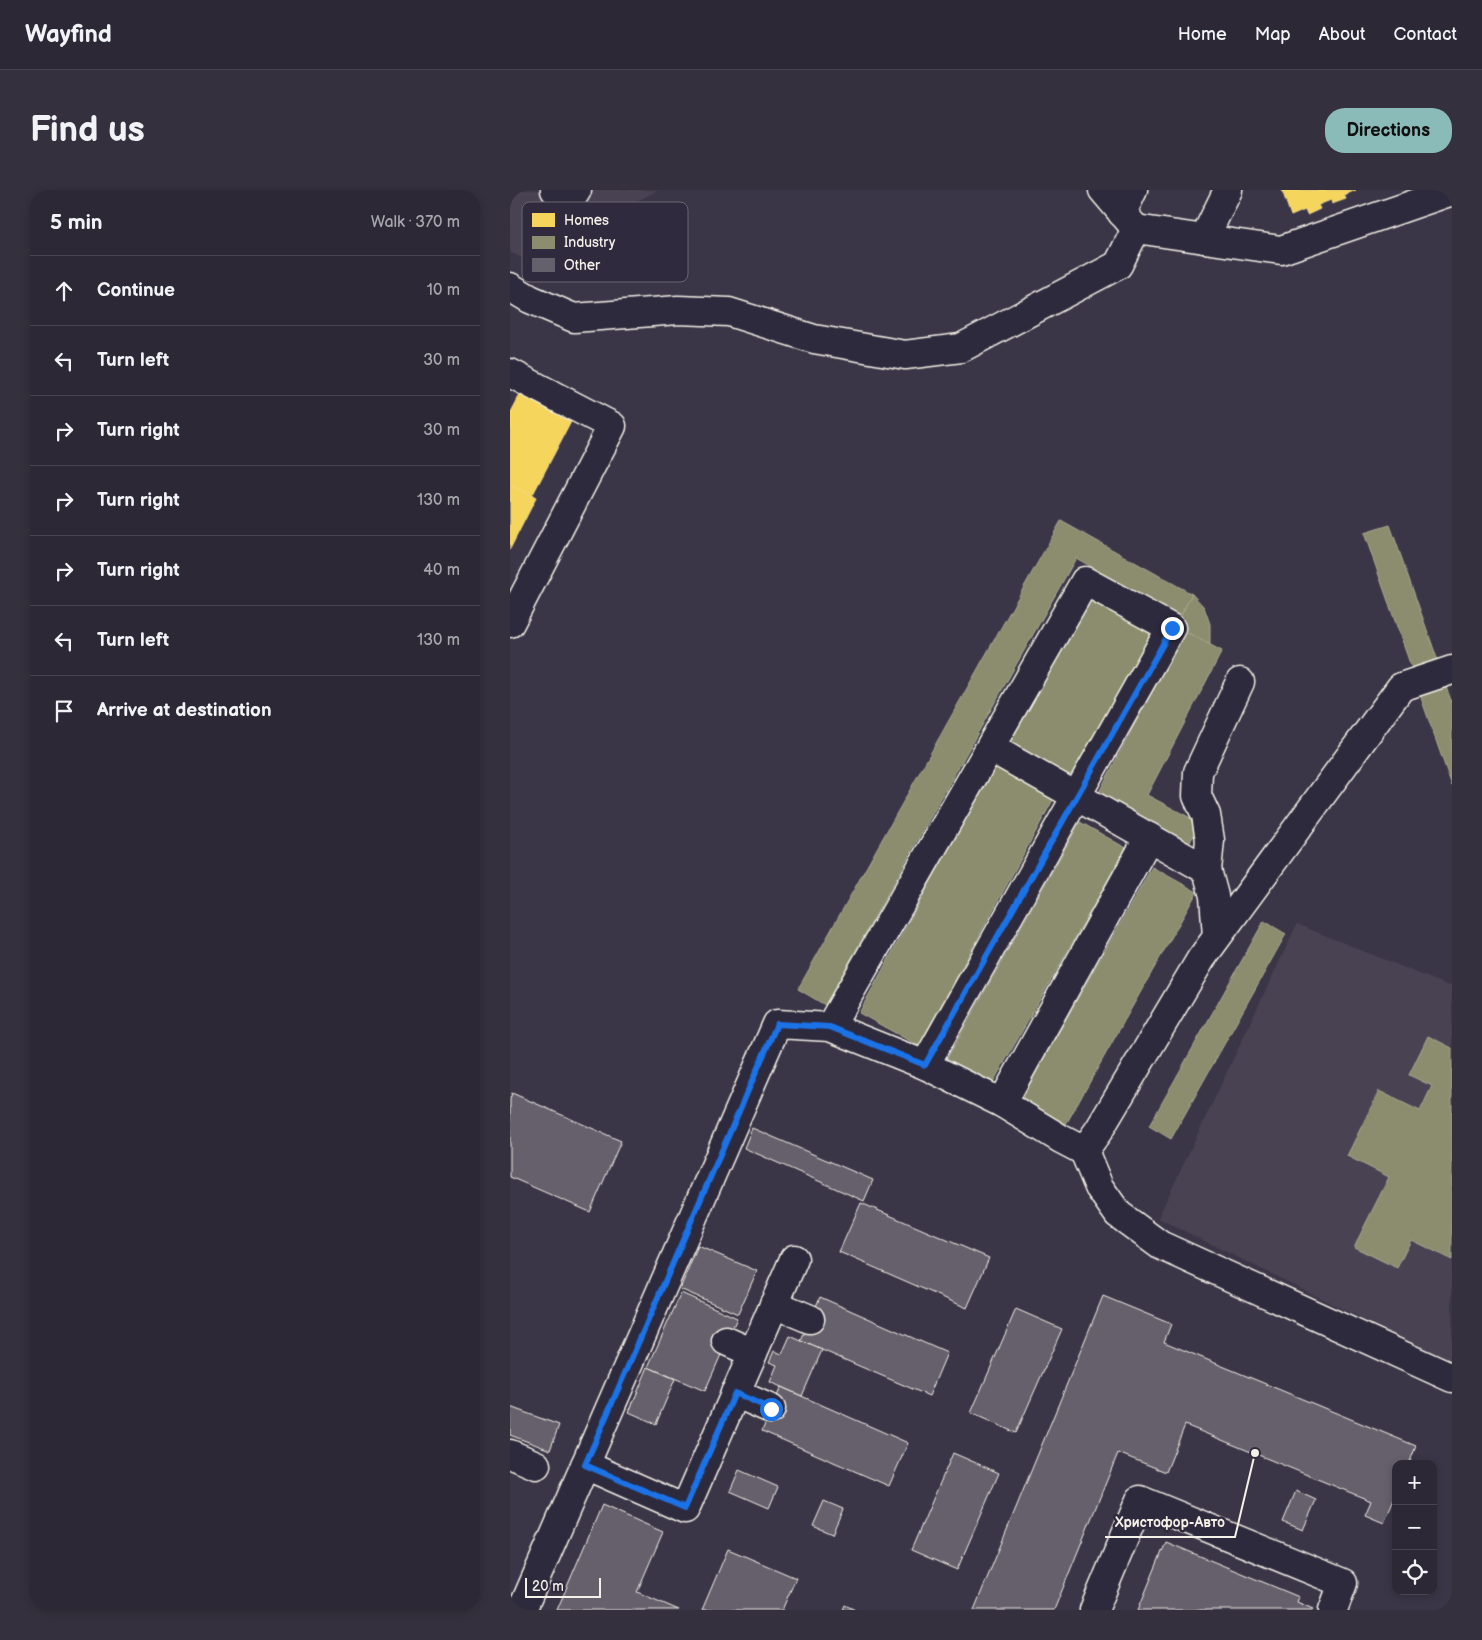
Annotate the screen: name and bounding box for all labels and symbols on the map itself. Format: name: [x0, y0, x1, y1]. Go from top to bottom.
legend: [522, 202, 688, 282]
text: Homes: [564, 212, 609, 229]
text: Industry: [564, 234, 616, 251]
text: Other: [564, 257, 601, 274]
route end: [1161, 617, 1184, 640]
route start: [760, 1398, 783, 1421]
callout: Христофор-Авто: [1105, 1508, 1235, 1537]
text: Христофор-Авто: [1114, 1514, 1225, 1531]
scale bar: [525, 1575, 601, 1598]

